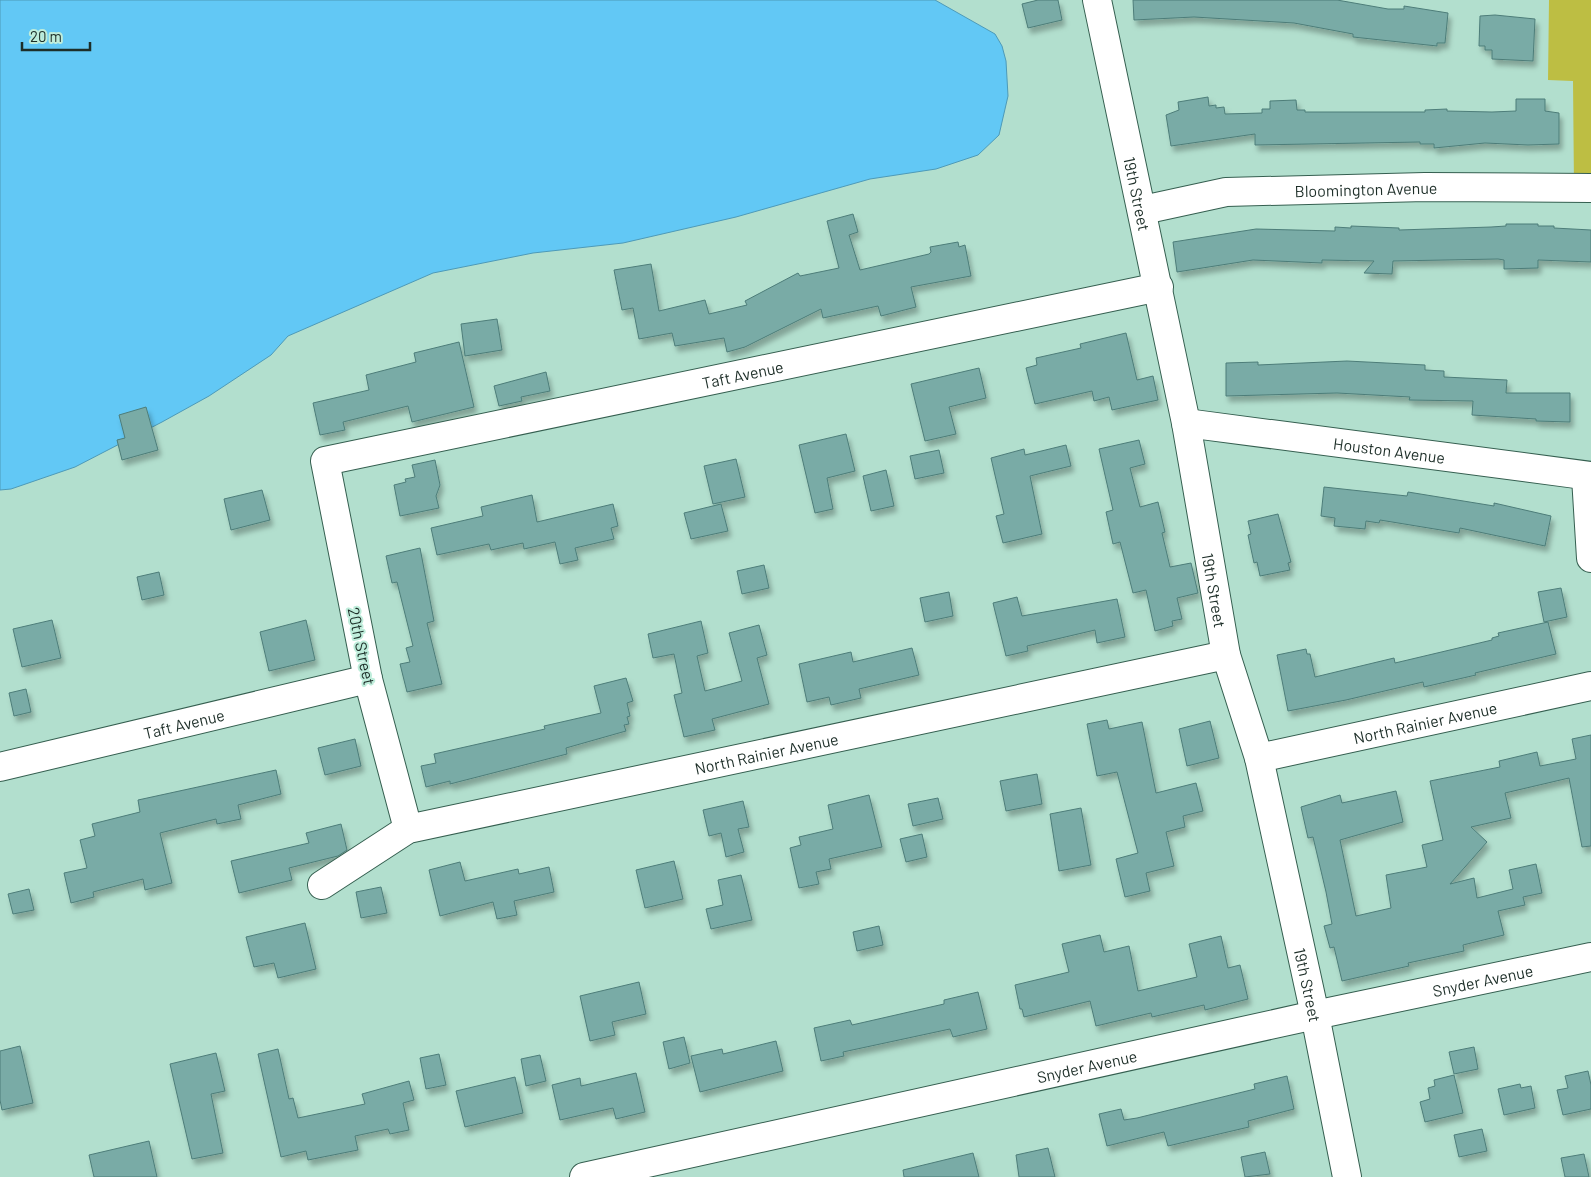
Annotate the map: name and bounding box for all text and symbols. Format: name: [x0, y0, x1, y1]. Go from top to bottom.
scale bar: [22, 20, 90, 52]
text: 20 m: [30, 27, 62, 45]
street label: 19th Street: [1121, 155, 1155, 233]
street label: Bloomington Avenue: [1294, 177, 1437, 200]
street label: Taft Avenue: [700, 356, 785, 392]
street label: Houston Avenue: [1332, 433, 1446, 466]
street label: 19th Street: [1199, 552, 1231, 629]
street label: 20th Street: [344, 605, 380, 687]
street label: North Rainier Avenue: [1352, 697, 1499, 747]
street label: Taft Avenue: [141, 704, 226, 742]
street label: North Rainier Avenue: [693, 728, 840, 777]
street label: 19th Street: [1291, 946, 1326, 1024]
street label: Snyder Avenue: [1431, 960, 1535, 1000]
street label: Snyder Avenue: [1035, 1045, 1139, 1086]

